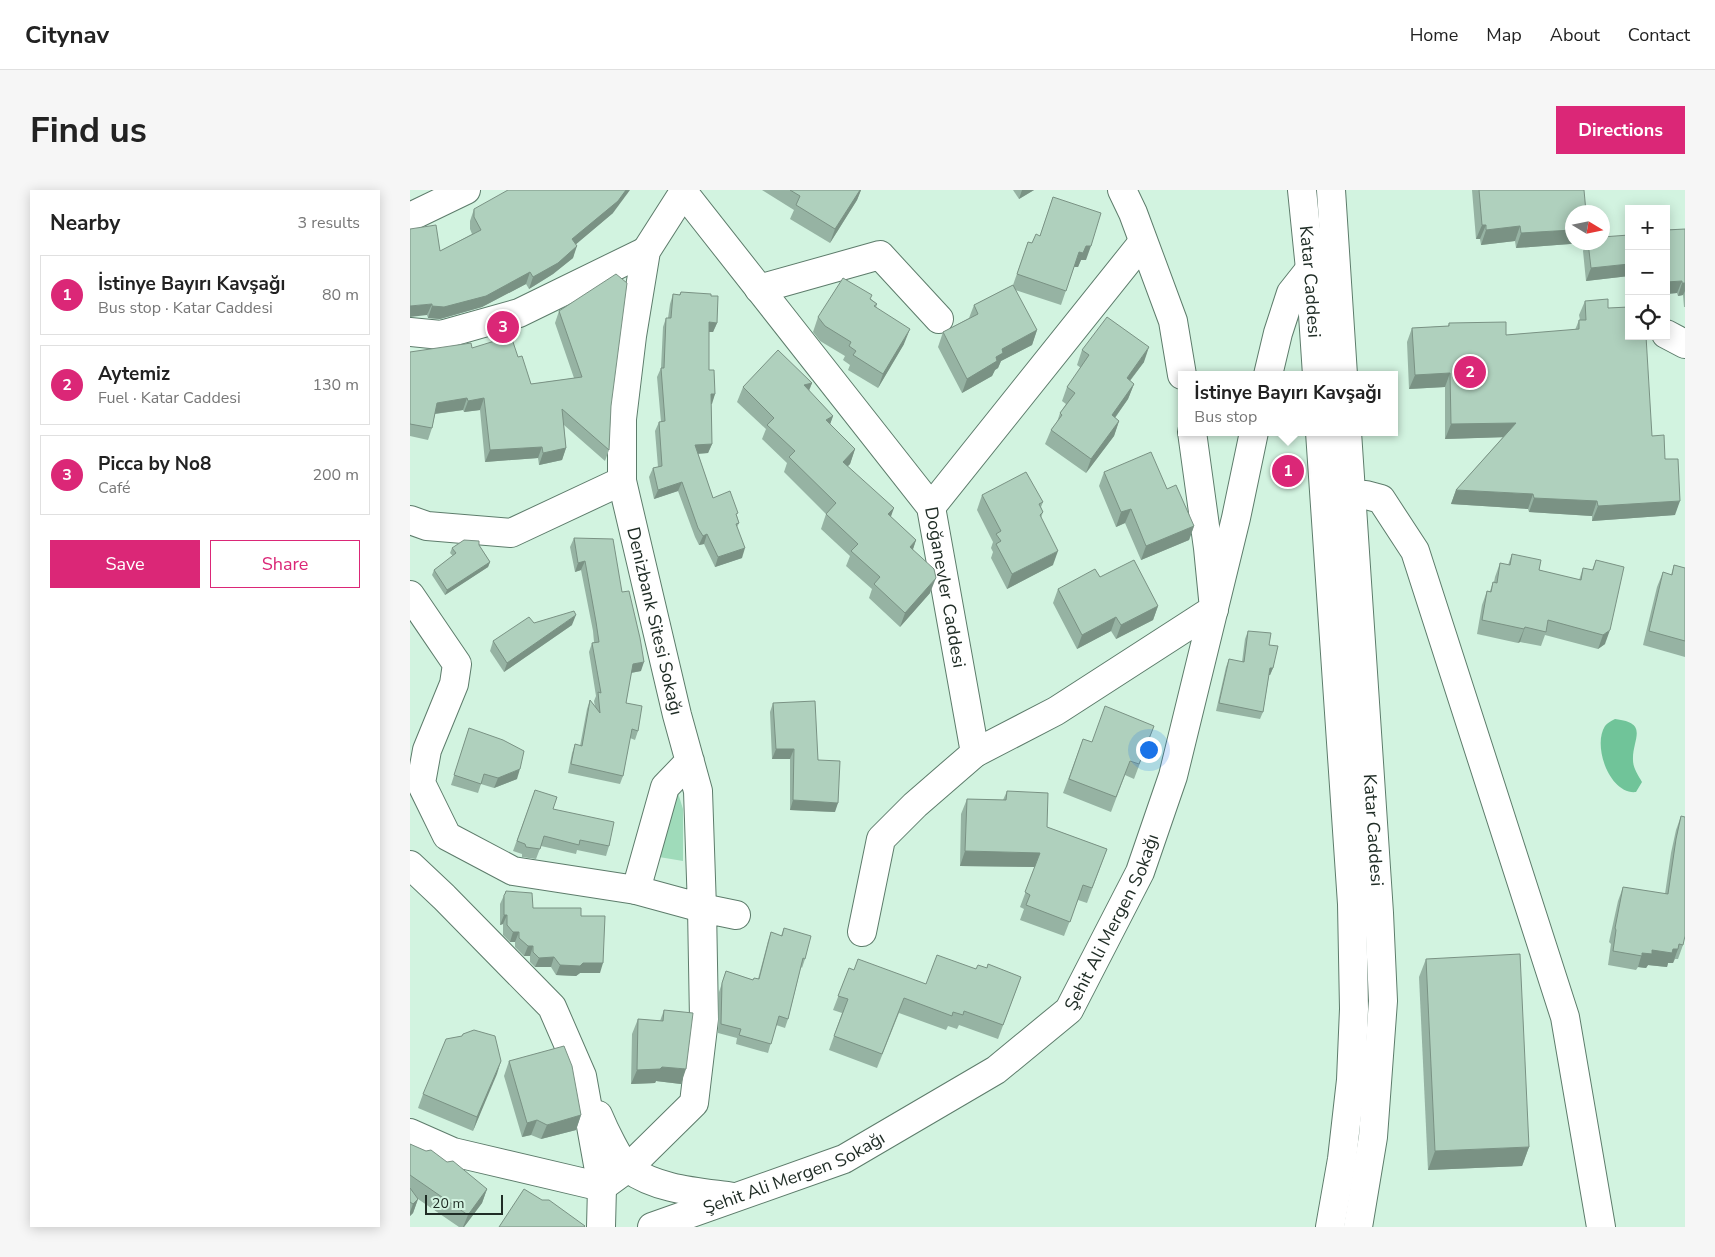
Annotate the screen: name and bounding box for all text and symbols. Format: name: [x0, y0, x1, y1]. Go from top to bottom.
text: Citynav: [25, 19, 109, 51]
text: Home: [1410, 23, 1458, 47]
text: Map: [1486, 23, 1522, 47]
text: About: [1550, 23, 1600, 47]
text: Contact: [1628, 23, 1690, 47]
button: Directions: [1556, 106, 1685, 154]
text: Find us: [30, 107, 147, 154]
north arrow: [1565, 205, 1610, 250]
map controls: [1625, 205, 1670, 340]
button: +: [1625, 205, 1670, 250]
text: Nearby: [50, 209, 120, 237]
text: 3 results: [298, 212, 360, 234]
street label: Katar Caddesi: [1294, 224, 1327, 339]
button: −: [1625, 250, 1670, 295]
text: İstinye Bayırı Kavşağı: [98, 271, 285, 297]
text: 1: [62, 284, 72, 306]
text: 80 m: [322, 284, 359, 306]
button: locate: [1625, 295, 1670, 340]
text: Bus stop · Katar Caddesi: [98, 297, 273, 319]
pin: 3: [487, 308, 519, 346]
pin: 2: [1454, 353, 1486, 391]
text: Aytemiz: [98, 361, 170, 387]
popup: [1178, 371, 1398, 436]
text: 2: [62, 374, 72, 396]
text: 130 m: [312, 374, 359, 396]
text: İstinye Bayırı Kavşağı: [1194, 380, 1382, 406]
text: Fuel · Katar Caddesi: [98, 387, 241, 409]
text: Bus stop: [1194, 406, 1257, 428]
text: Picca by No8: [98, 451, 211, 477]
pin: 1: [1272, 452, 1304, 490]
text: 3: [62, 464, 72, 486]
text: 200 m: [312, 464, 359, 486]
text: Café: [98, 477, 131, 499]
street label: Doğanevler Caddesi: [919, 505, 972, 670]
street label: Denizbank Sitesi Sokağı: [621, 525, 689, 717]
button: Save: [50, 540, 200, 588]
button: Share: [210, 540, 360, 588]
your location: [1136, 737, 1162, 763]
street label: Katar Caddesi: [1358, 773, 1389, 887]
street label: Şehit Ali Mergen Sokağı: [1059, 831, 1164, 1015]
street label: Şehit Ali Mergen Sokağı: [700, 1126, 889, 1220]
scale bar: [425, 1192, 502, 1215]
text: 20 m: [432, 1194, 464, 1213]

